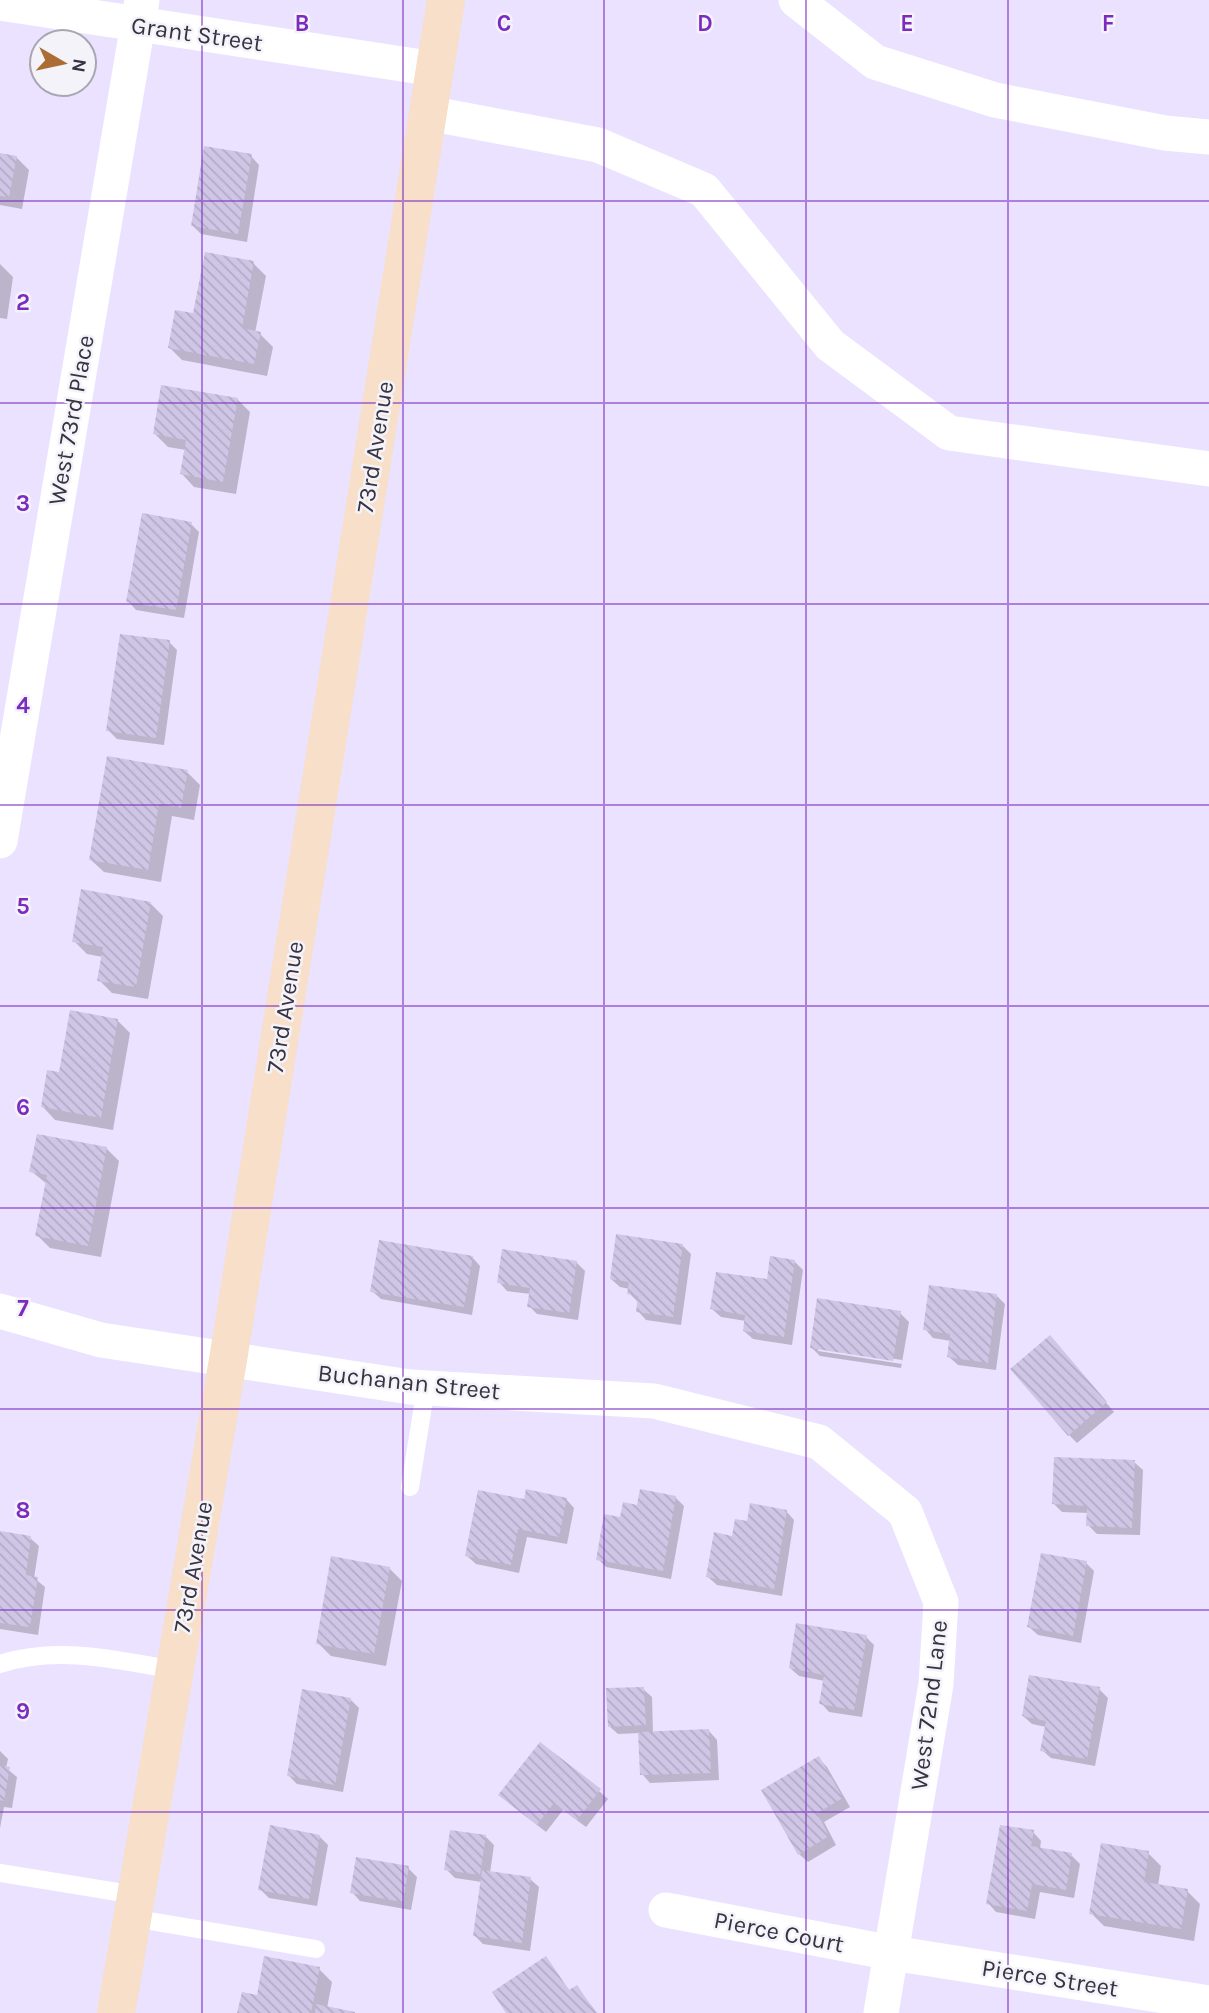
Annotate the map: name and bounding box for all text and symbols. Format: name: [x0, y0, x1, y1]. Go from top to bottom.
text: B: [295, 10, 309, 37]
text: C: [497, 10, 511, 37]
text: D: [697, 10, 713, 37]
text: E: [900, 10, 914, 37]
text: F: [1102, 10, 1114, 37]
street label: Grant Street: [129, 11, 265, 57]
north arrow: [28, 28, 98, 98]
text: N: [67, 57, 91, 74]
text: 2: [16, 289, 30, 316]
street label: West 73rd Place: [42, 333, 100, 507]
street label: 73rd Avenue: [351, 379, 399, 515]
text: 3: [16, 490, 30, 517]
text: 4: [16, 692, 30, 719]
text: 5: [16, 893, 30, 920]
street label: 73rd Avenue: [261, 939, 309, 1075]
text: 6: [16, 1094, 30, 1121]
text: 7: [17, 1295, 29, 1322]
street label: Buchanan Street: [316, 1358, 502, 1406]
text: 8: [16, 1497, 30, 1524]
street label: 73rd Avenue: [168, 1499, 218, 1635]
street label: West 72nd Lane: [905, 1618, 953, 1792]
text: 9: [16, 1698, 30, 1725]
street label: Pierce Court: [712, 1906, 846, 1958]
street label: Pierce Street: [980, 1953, 1120, 2003]

